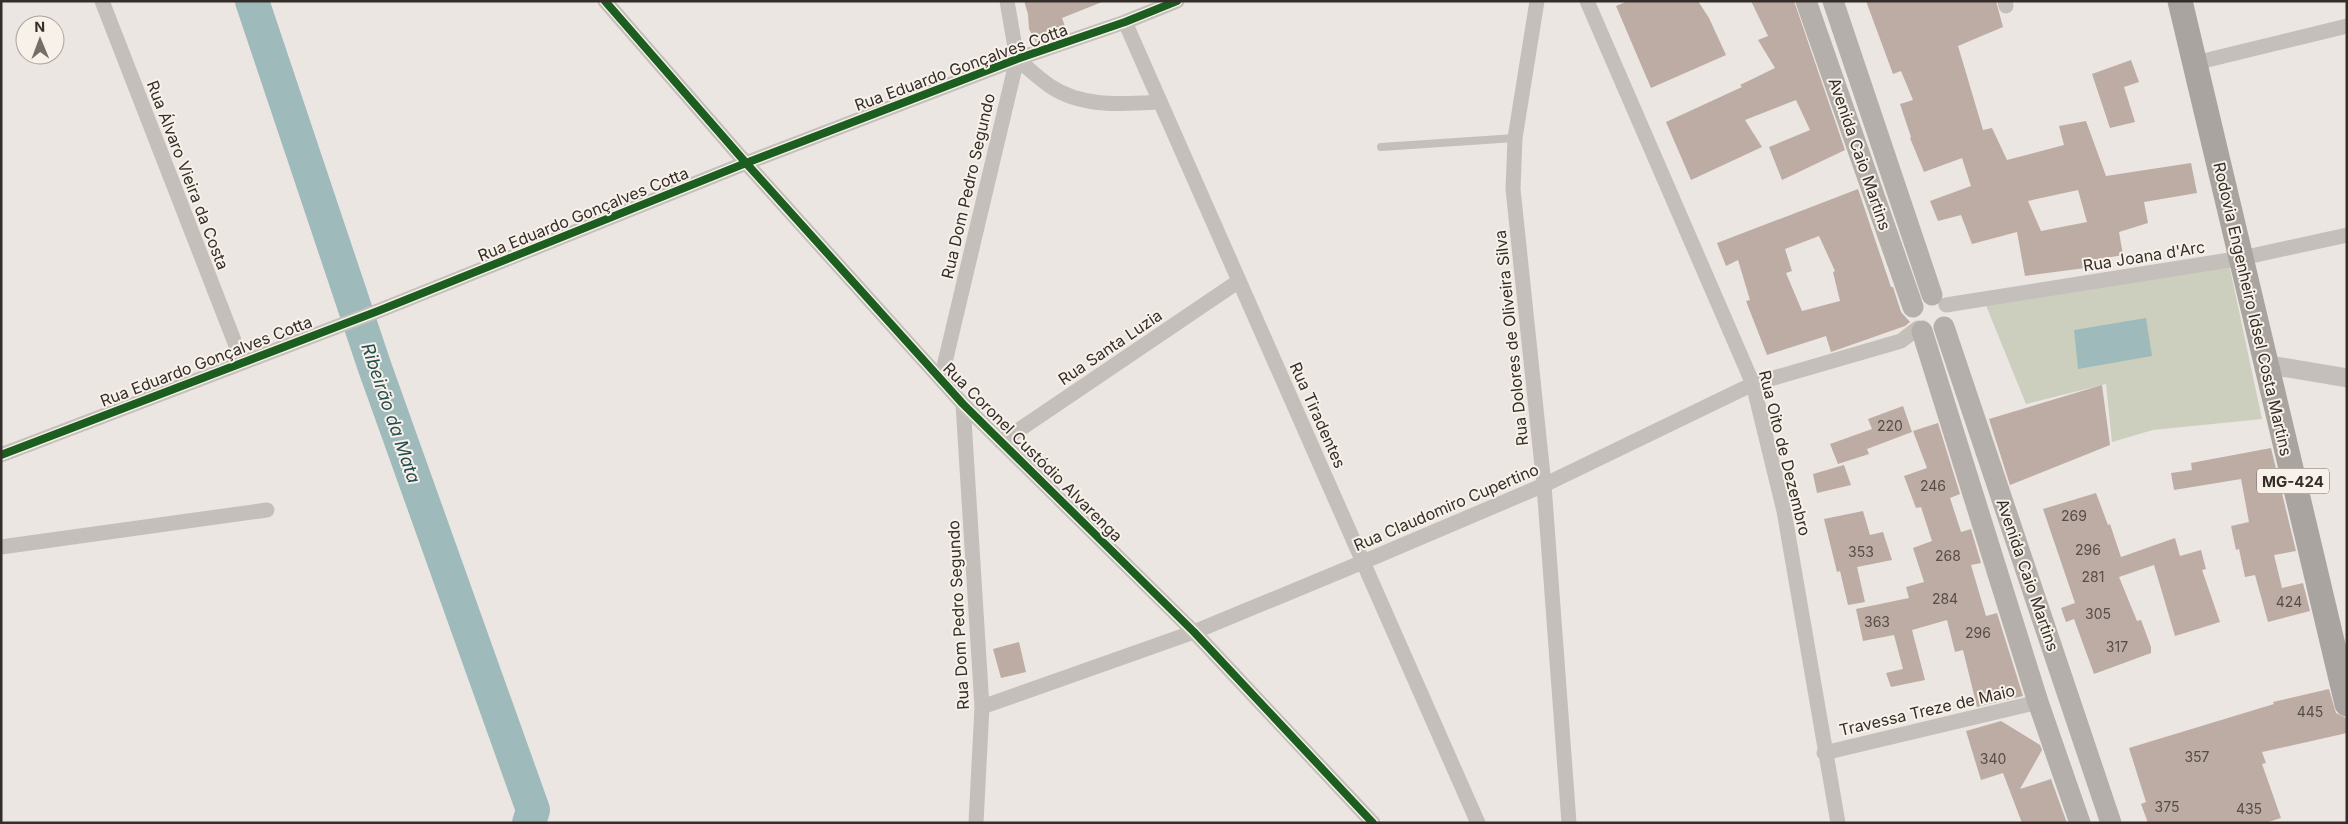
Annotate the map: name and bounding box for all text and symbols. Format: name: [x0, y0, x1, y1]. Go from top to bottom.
north arrow: [15, 15, 65, 65]
text: N: [34, 18, 45, 35]
street label: Rua Eduardo Gonçalves Cotta: [852, 19, 1070, 115]
street label: Avenida Caio Martins: [1825, 75, 1895, 233]
street label: Rua Álvaro Vieira da Costa: [143, 78, 233, 272]
street label: Rua Dom Pedro Segundo: [937, 91, 999, 281]
street label: Rodovia Engenheiro Idsel Costa Martins: [2209, 160, 2297, 458]
street label: Rua Eduardo Gonçalves Cotta: [475, 163, 691, 265]
street label: Rua Dolores de Oliveira Silva: [1490, 229, 1532, 447]
street label: Rua Joana d'Arc: [2082, 236, 2206, 276]
street label: Rua Santa Luzia: [1054, 305, 1166, 389]
street label: Rua Eduardo Gonçalves Cotta: [97, 311, 315, 411]
water label: Ribeirão da Mata: [357, 340, 425, 486]
street label: Rua Coronel Custódio Alvarenga: [939, 358, 1127, 546]
street label: Rua Tiradentes: [1286, 359, 1350, 471]
street label: Rua Oito de Dezembro: [1755, 368, 1815, 538]
house number: 220: [1877, 417, 1903, 434]
street label: Rua Claudomiro Cupertino: [1350, 459, 1542, 555]
road number: MG-424: [2257, 468, 2329, 494]
house number: 246: [1920, 477, 1946, 494]
street label: Avenida Caio Martins: [1993, 496, 2063, 654]
house number: 269: [2061, 507, 2087, 524]
street label: Rua Dom Pedro Segundo: [943, 520, 973, 710]
house number: 296: [2075, 541, 2101, 558]
house number: 353: [1848, 543, 1874, 560]
house number: 268: [1935, 547, 1961, 564]
house number: 281: [2082, 568, 2104, 585]
house number: 284: [1932, 590, 1958, 607]
house number: 424: [2276, 593, 2302, 610]
house number: 305: [2085, 605, 2111, 622]
house number: 363: [1864, 613, 1890, 630]
house number: 296: [1965, 624, 1991, 641]
house number: 317: [2106, 638, 2128, 655]
street label: Travessa Treze de Maio: [1837, 680, 2017, 740]
house number: 445: [2297, 703, 2323, 720]
house number: 357: [2184, 748, 2210, 765]
house number: 340: [1980, 750, 2006, 767]
house number: 375: [2155, 798, 2179, 815]
house number: 435: [2236, 800, 2262, 817]

